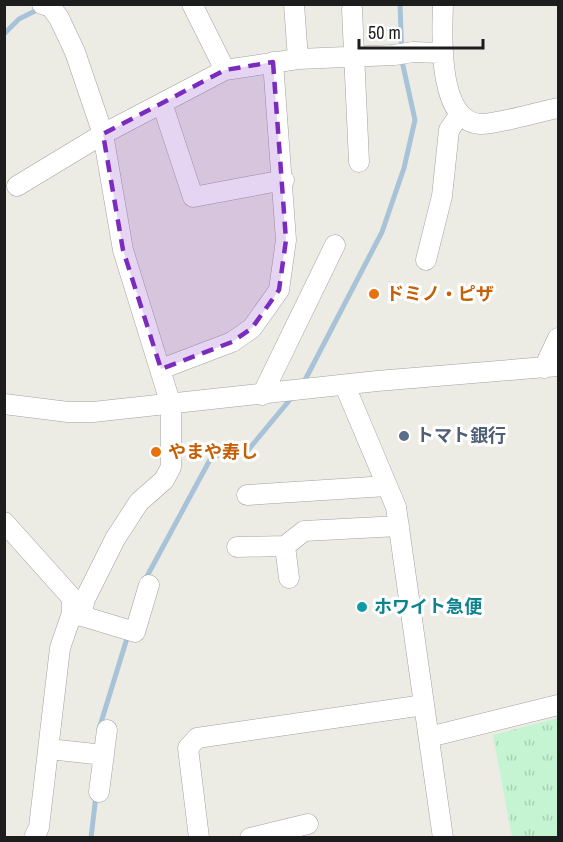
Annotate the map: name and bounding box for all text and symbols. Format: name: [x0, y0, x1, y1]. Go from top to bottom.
scale bar: [359, 12, 484, 50]
text: 50 m: [368, 20, 401, 45]
place label: ドミノ・ピザ: [386, 281, 494, 306]
marker: ドミノ・ピザ: [367, 287, 381, 301]
place label: トマト銀行: [416, 423, 506, 448]
marker: トマト銀行: [397, 429, 411, 443]
place label: やまや寿し: [168, 439, 258, 464]
marker: やまや寿し: [149, 445, 163, 459]
place label: ホワイト急便: [374, 594, 483, 619]
marker: ホワイト急便: [355, 600, 369, 614]

